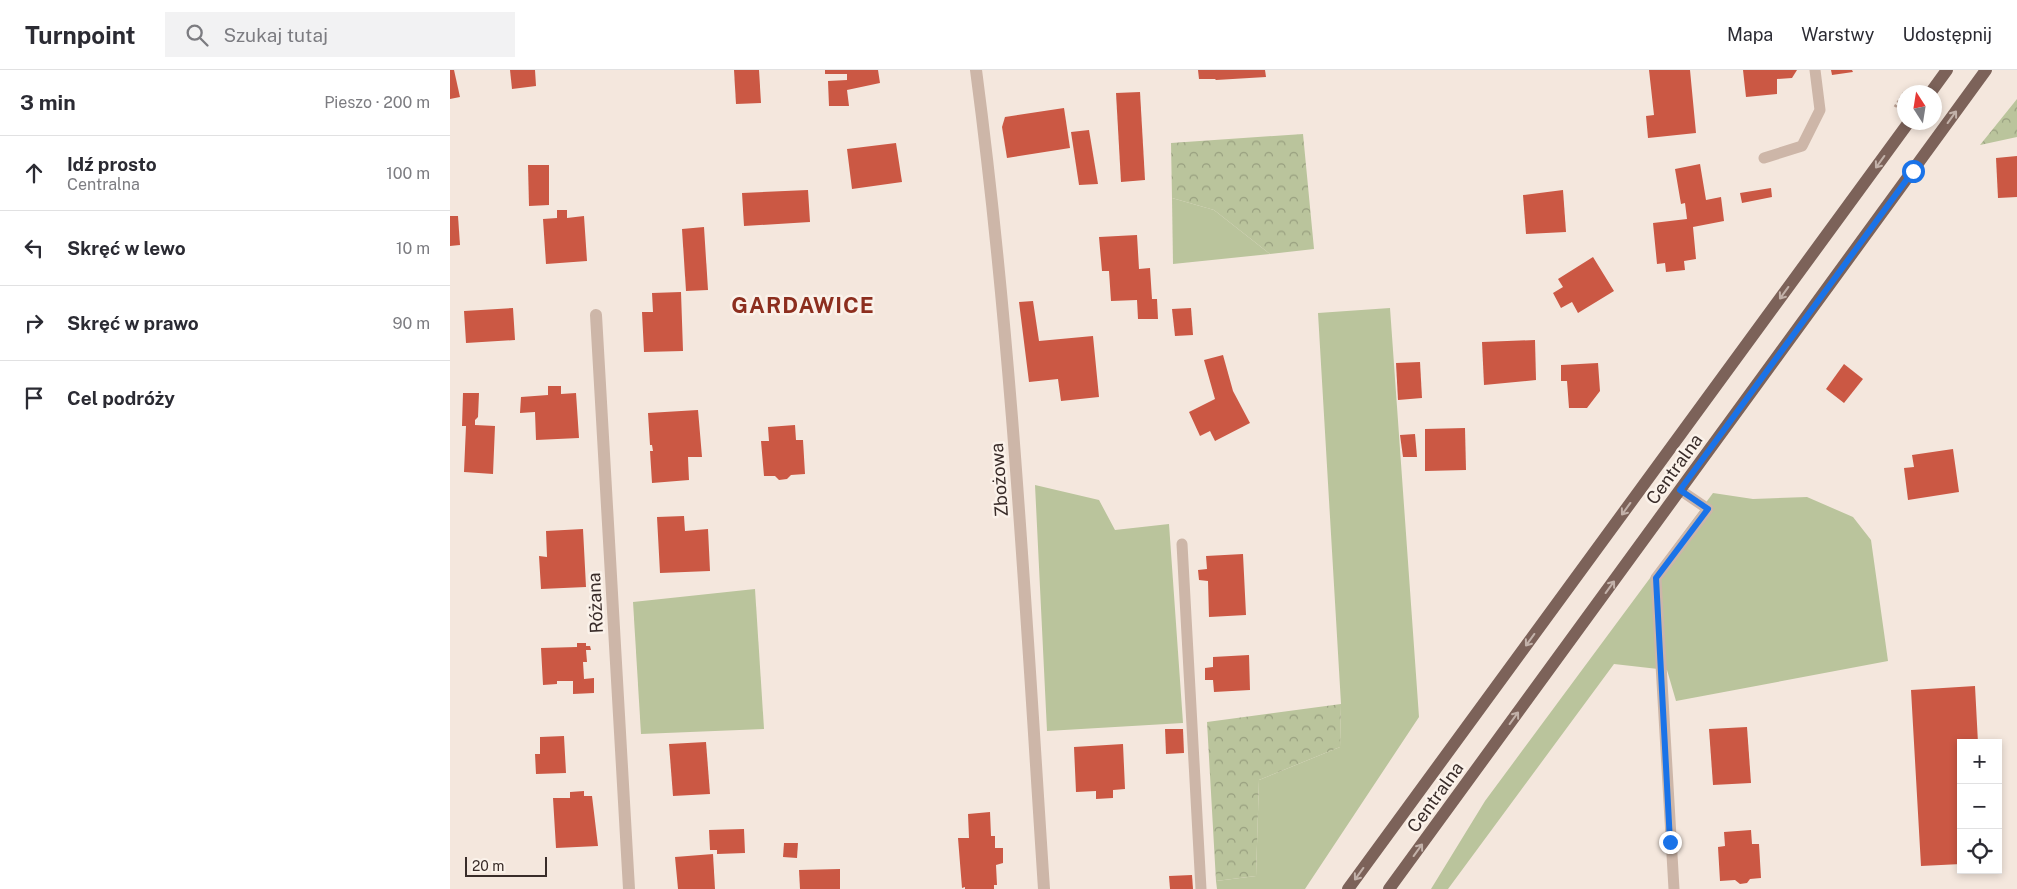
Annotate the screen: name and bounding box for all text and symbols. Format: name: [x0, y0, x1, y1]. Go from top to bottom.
search box: [165, 12, 515, 57]
text: Turnpoint: [25, 21, 135, 49]
icon: search: [183, 21, 211, 49]
text: Szukaj tutaj: [223, 24, 328, 46]
text: Mapa: [1727, 24, 1773, 45]
text: Warstwy: [1801, 24, 1874, 45]
text: Udostępnij: [1902, 24, 1992, 45]
north arrow: [1897, 85, 1942, 130]
text: 3 min: [20, 90, 76, 115]
text: Pieszo · 200 m: [324, 93, 430, 112]
one-way arrow: [1947, 111, 1957, 125]
text: Idź prosto: [67, 153, 157, 175]
one-way arrow: [1875, 155, 1885, 169]
icon: ahead: [20, 159, 48, 187]
route start: [1902, 160, 1925, 183]
text: 100 m: [386, 164, 430, 183]
text: Centralna: [67, 175, 140, 194]
icon: left: [20, 234, 48, 262]
text: Skręć w lewo: [67, 237, 186, 259]
text: 10 m: [396, 239, 430, 258]
one-way arrow: [1779, 286, 1789, 300]
district label: GARDAWICE: [731, 292, 875, 318]
icon: right: [20, 309, 48, 337]
text: Skręć w prawo: [67, 312, 199, 334]
text: 90 m: [393, 314, 430, 333]
icon: arrive: [20, 384, 48, 412]
text: Cel podróży: [67, 387, 175, 409]
street label: Centralna: [1641, 430, 1707, 508]
street label: Zbożowa: [986, 442, 1012, 518]
one-way arrow: [1621, 502, 1631, 516]
street label: Różana: [583, 572, 607, 634]
one-way arrow: [1604, 581, 1615, 594]
one-way arrow: [1525, 633, 1536, 646]
one-way arrow: [1509, 711, 1519, 725]
map controls: [1957, 739, 2002, 874]
button: +: [1957, 739, 2002, 784]
street label: Centralna: [1402, 758, 1468, 836]
button: −: [1957, 784, 2002, 829]
button: locate: [1957, 829, 2002, 874]
route end: [1659, 831, 1682, 854]
one-way arrow: [1413, 843, 1423, 857]
scale bar: [465, 854, 548, 877]
text: 20 m: [472, 858, 504, 874]
one-way arrow: [1354, 867, 1364, 881]

